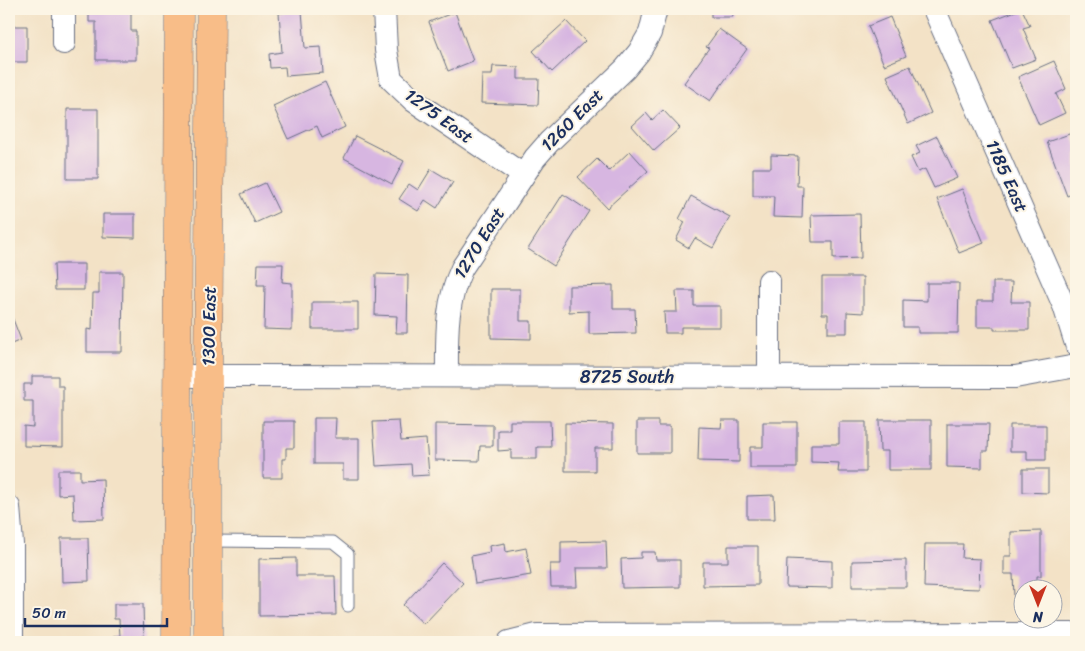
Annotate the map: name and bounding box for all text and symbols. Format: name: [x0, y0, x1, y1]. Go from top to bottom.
street label: 1275 East: [398, 80, 481, 152]
street label: 1260 East: [533, 80, 612, 159]
street label: 1185 East: [977, 134, 1037, 218]
street label: 1270 East: [444, 201, 514, 285]
street label: 1300 East: [192, 285, 226, 366]
street label: 8725 South: [580, 361, 674, 393]
north arrow: [1012, 578, 1062, 628]
scale bar: [25, 596, 168, 628]
text: 50 m: [32, 600, 67, 626]
text: N: [1033, 604, 1044, 629]

